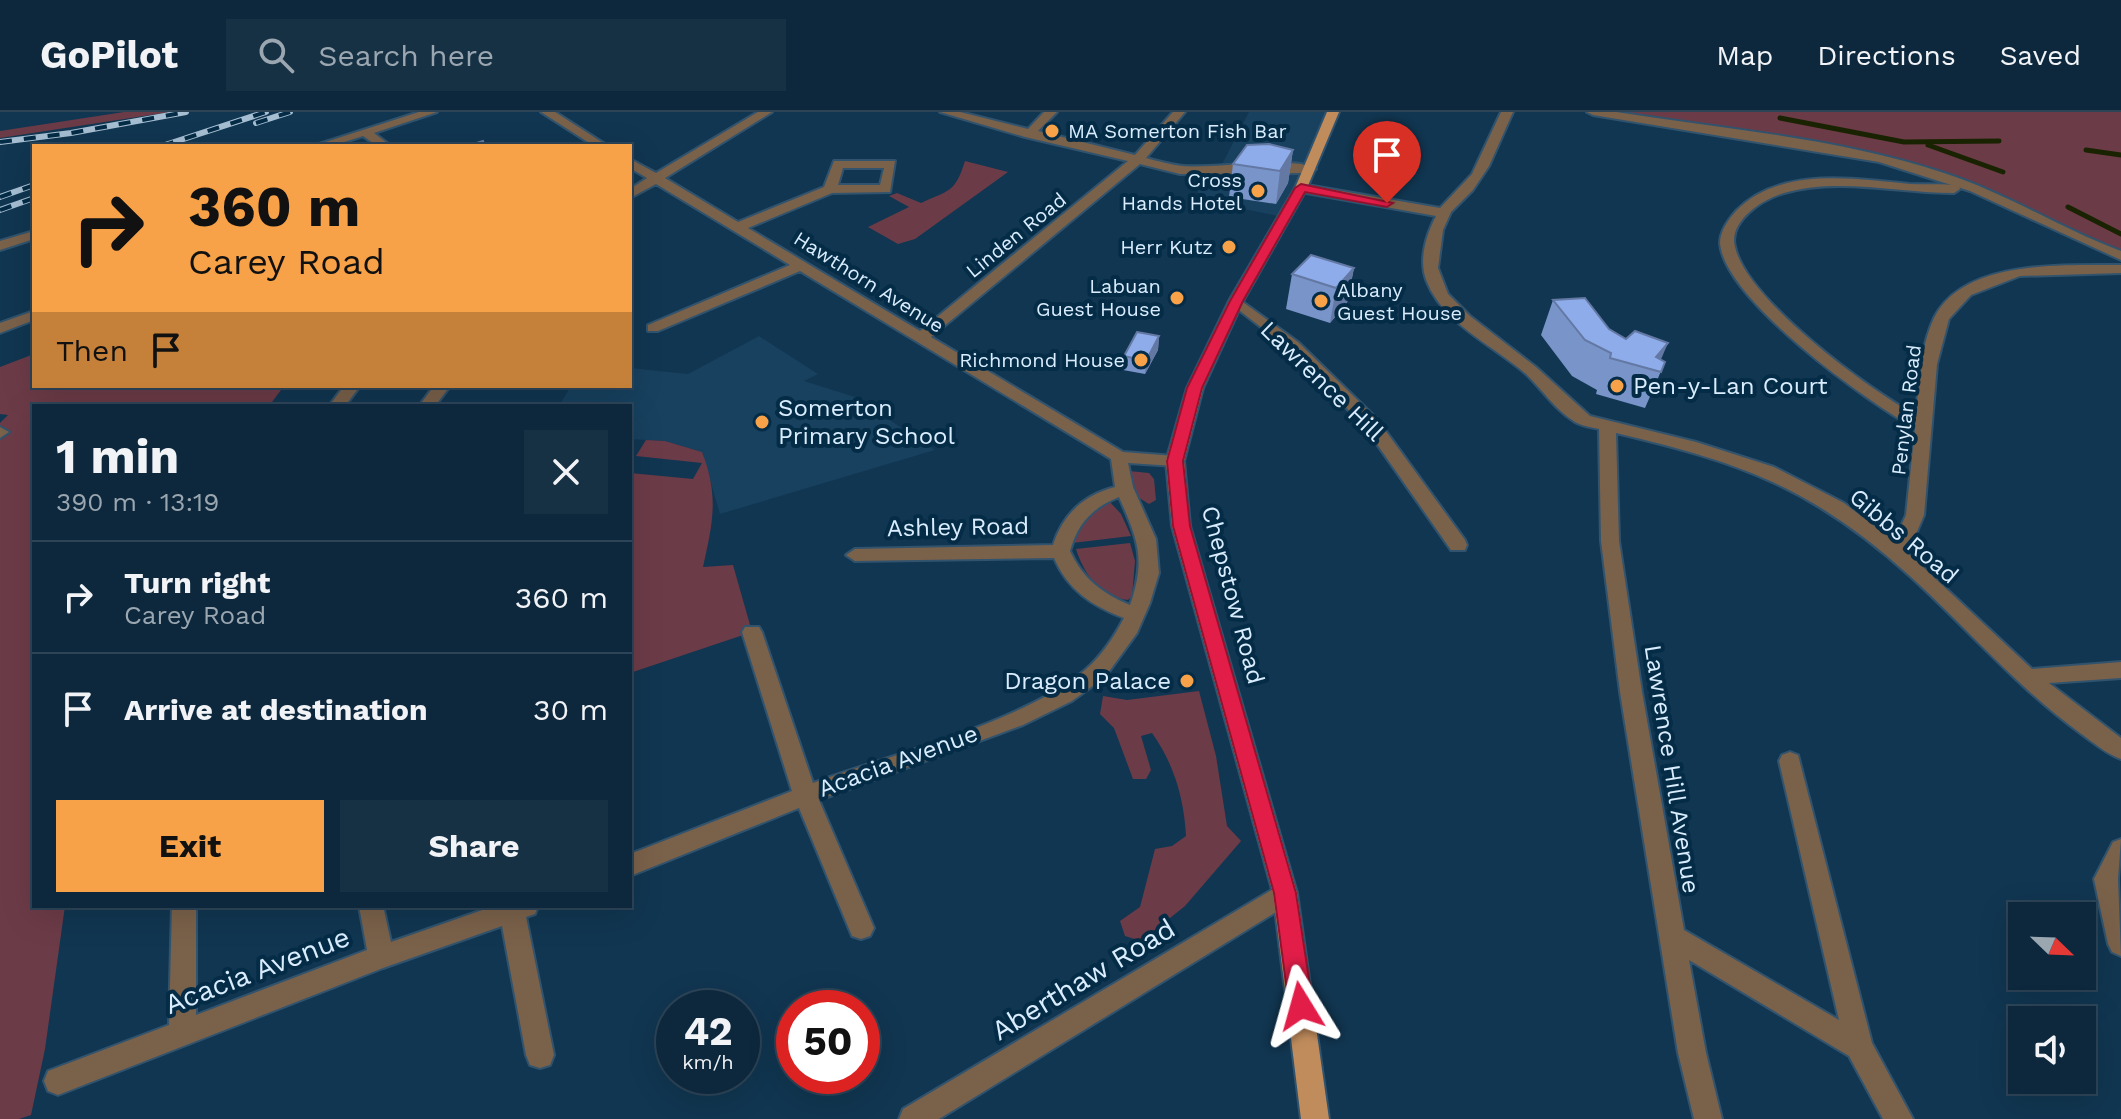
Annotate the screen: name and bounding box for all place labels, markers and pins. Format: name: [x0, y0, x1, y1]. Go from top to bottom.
place label: MA Somerton Fish Bar: [1068, 119, 1287, 143]
pin: [1353, 121, 1421, 203]
marker: MA Somerton Fish Bar: [1043, 122, 1061, 140]
place label: Cross Hands Hotel: [1121, 168, 1242, 215]
marker: Cross Hands Hotel: [1249, 182, 1267, 200]
place label: Herr Kutz: [1120, 235, 1213, 259]
marker: Herr Kutz: [1220, 238, 1238, 256]
place label: Labuan Guest House: [1036, 274, 1161, 321]
place label: Albany Guest House: [1337, 278, 1462, 325]
marker: Labuan Guest House: [1168, 289, 1186, 307]
marker: Albany Guest House: [1312, 292, 1330, 310]
place label: Richmond House: [959, 348, 1125, 372]
marker: Richmond House: [1132, 351, 1150, 369]
place label: Pen-y-Lan Court: [1633, 372, 1828, 400]
marker: Pen-y-Lan Court: [1608, 377, 1626, 395]
place label: Somerton Primary School: [778, 394, 956, 450]
marker: Somerton Primary School: [753, 413, 771, 431]
place label: Dragon Palace: [1004, 667, 1171, 695]
marker: Dragon Palace: [1178, 672, 1196, 690]

